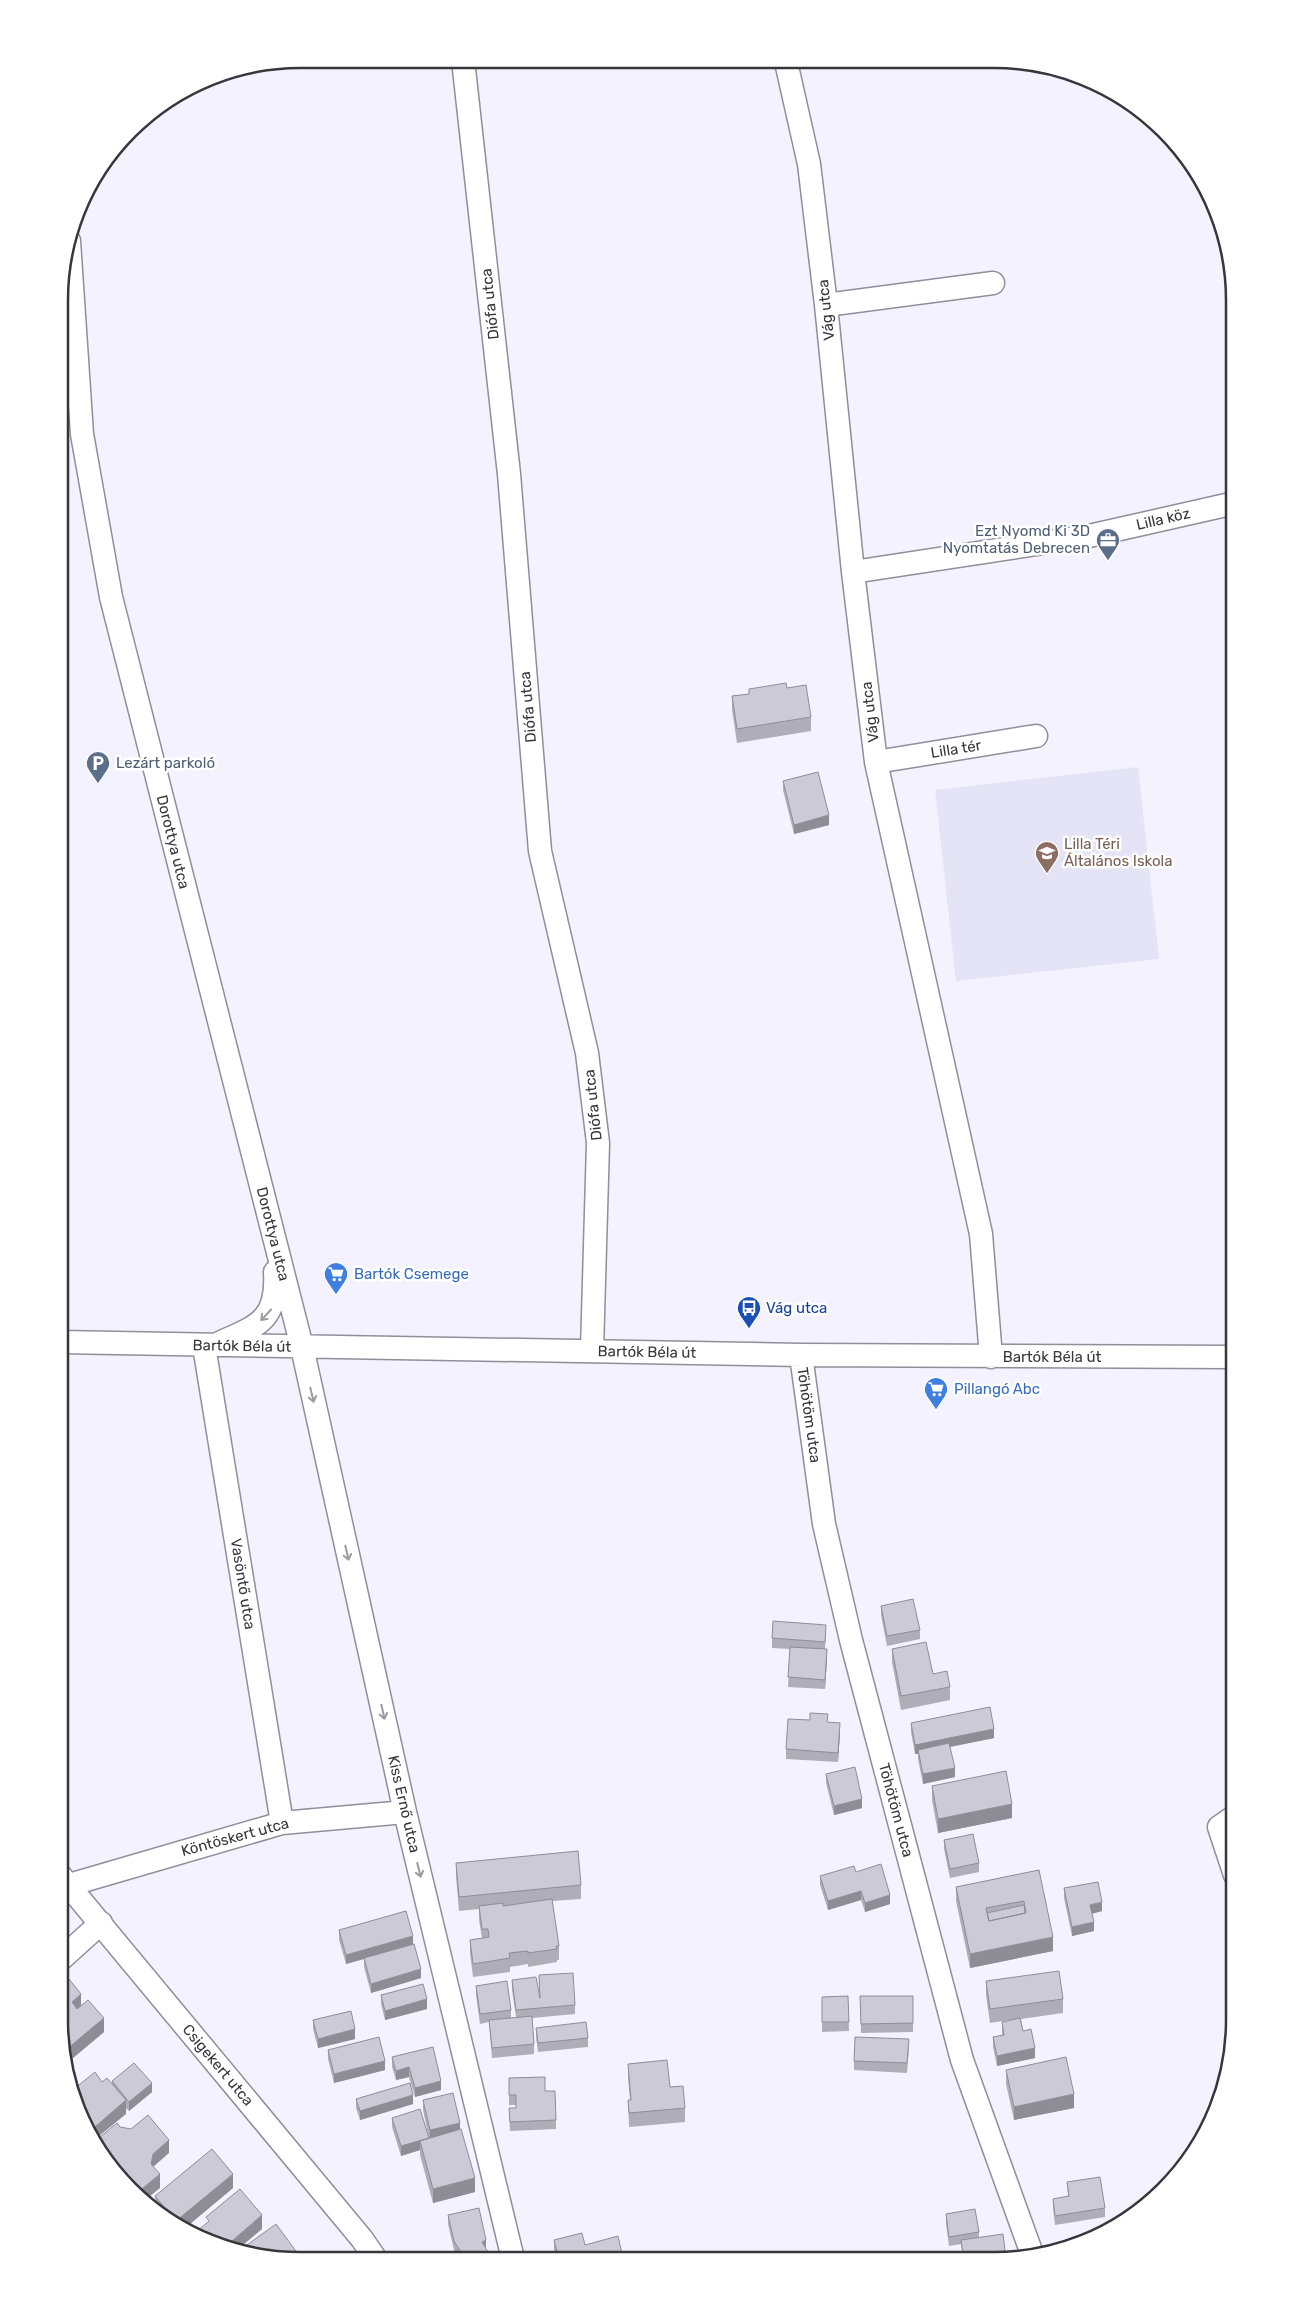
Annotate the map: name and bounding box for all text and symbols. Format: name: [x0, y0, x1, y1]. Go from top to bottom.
street label: Diófa utca: [477, 267, 503, 341]
street label: Vág utca: [814, 279, 838, 341]
street label: Lilla köz: [1134, 504, 1192, 534]
place label: Ezt Nyomd Ki 3D Nyomtatás Debrecen: [943, 522, 1090, 557]
office icon: Ezt Nyomd Ki 3D Nyomtatás Debrecen: [1095, 527, 1121, 561]
street label: Diófa utca: [516, 671, 540, 743]
street label: Vág utca: [857, 680, 883, 744]
street label: Lilla tér: [929, 736, 983, 762]
parking icon: Lezárt parkoló: [85, 750, 111, 784]
place label: Lezárt parkoló: [116, 754, 215, 772]
street label: Dorottya utca: [153, 793, 193, 891]
place label: Lilla Téri Általános Iskola: [1064, 835, 1172, 870]
school or university icon: Lilla Téri Általános Iskola: [1034, 840, 1060, 874]
street label: Diófa utca: [580, 1068, 606, 1142]
street label: Dorottya utca: [253, 1185, 293, 1283]
supermarket icon: Bartók Csemege: [323, 1261, 349, 1295]
place label: Bartók Csemege: [354, 1265, 469, 1283]
bus stop icon: Vág utca: [736, 1295, 762, 1329]
place label: Vág utca: [766, 1299, 827, 1317]
one-way arrow: [260, 1308, 272, 1321]
street label: Bartók Béla út: [193, 1336, 292, 1356]
street label: Bartók Béla út: [598, 1342, 697, 1362]
street label: Bartók Béla út: [1003, 1348, 1101, 1366]
street label: Töhötöm utca: [793, 1366, 825, 1464]
supermarket icon: Pillangó Abc: [923, 1376, 949, 1410]
place label: Pillangó Abc: [954, 1380, 1040, 1398]
one-way arrow: [308, 1386, 317, 1402]
street label: Vasöntő utca: [227, 1537, 259, 1631]
one-way arrow: [343, 1545, 353, 1561]
one-way arrow: [379, 1704, 388, 1720]
street label: Kiss Ernő utca: [384, 1754, 424, 1854]
street label: Töhötöm utca: [875, 1761, 917, 1859]
street label: Köntöskert utca: [179, 1814, 291, 1860]
one-way arrow: [415, 1862, 424, 1878]
street label: Csigekert utca: [179, 2020, 257, 2110]

